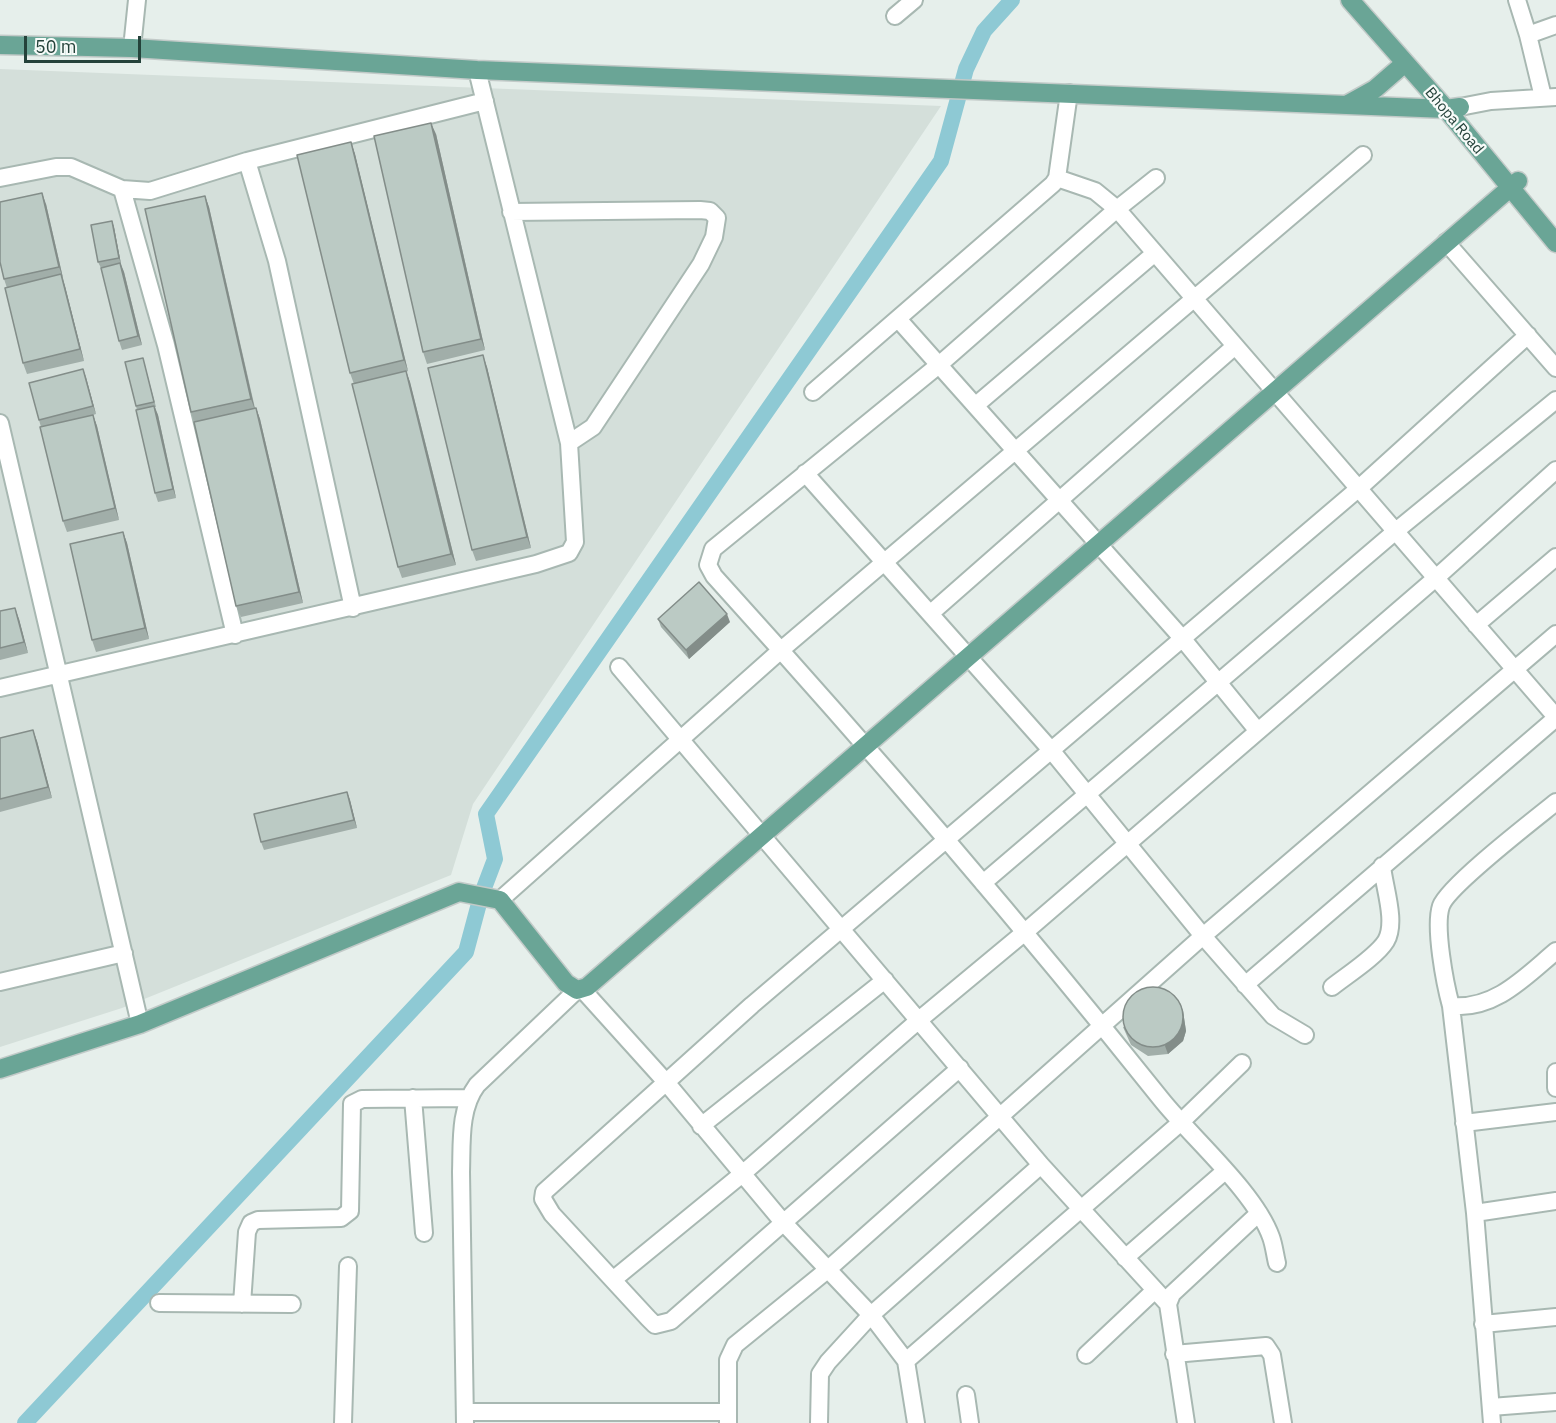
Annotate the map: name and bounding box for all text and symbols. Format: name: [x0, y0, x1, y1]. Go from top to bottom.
scale bar: [27, 24, 144, 62]
text: 50 m: [35, 35, 77, 58]
street label: Bhopa Road: [1421, 84, 1487, 158]

